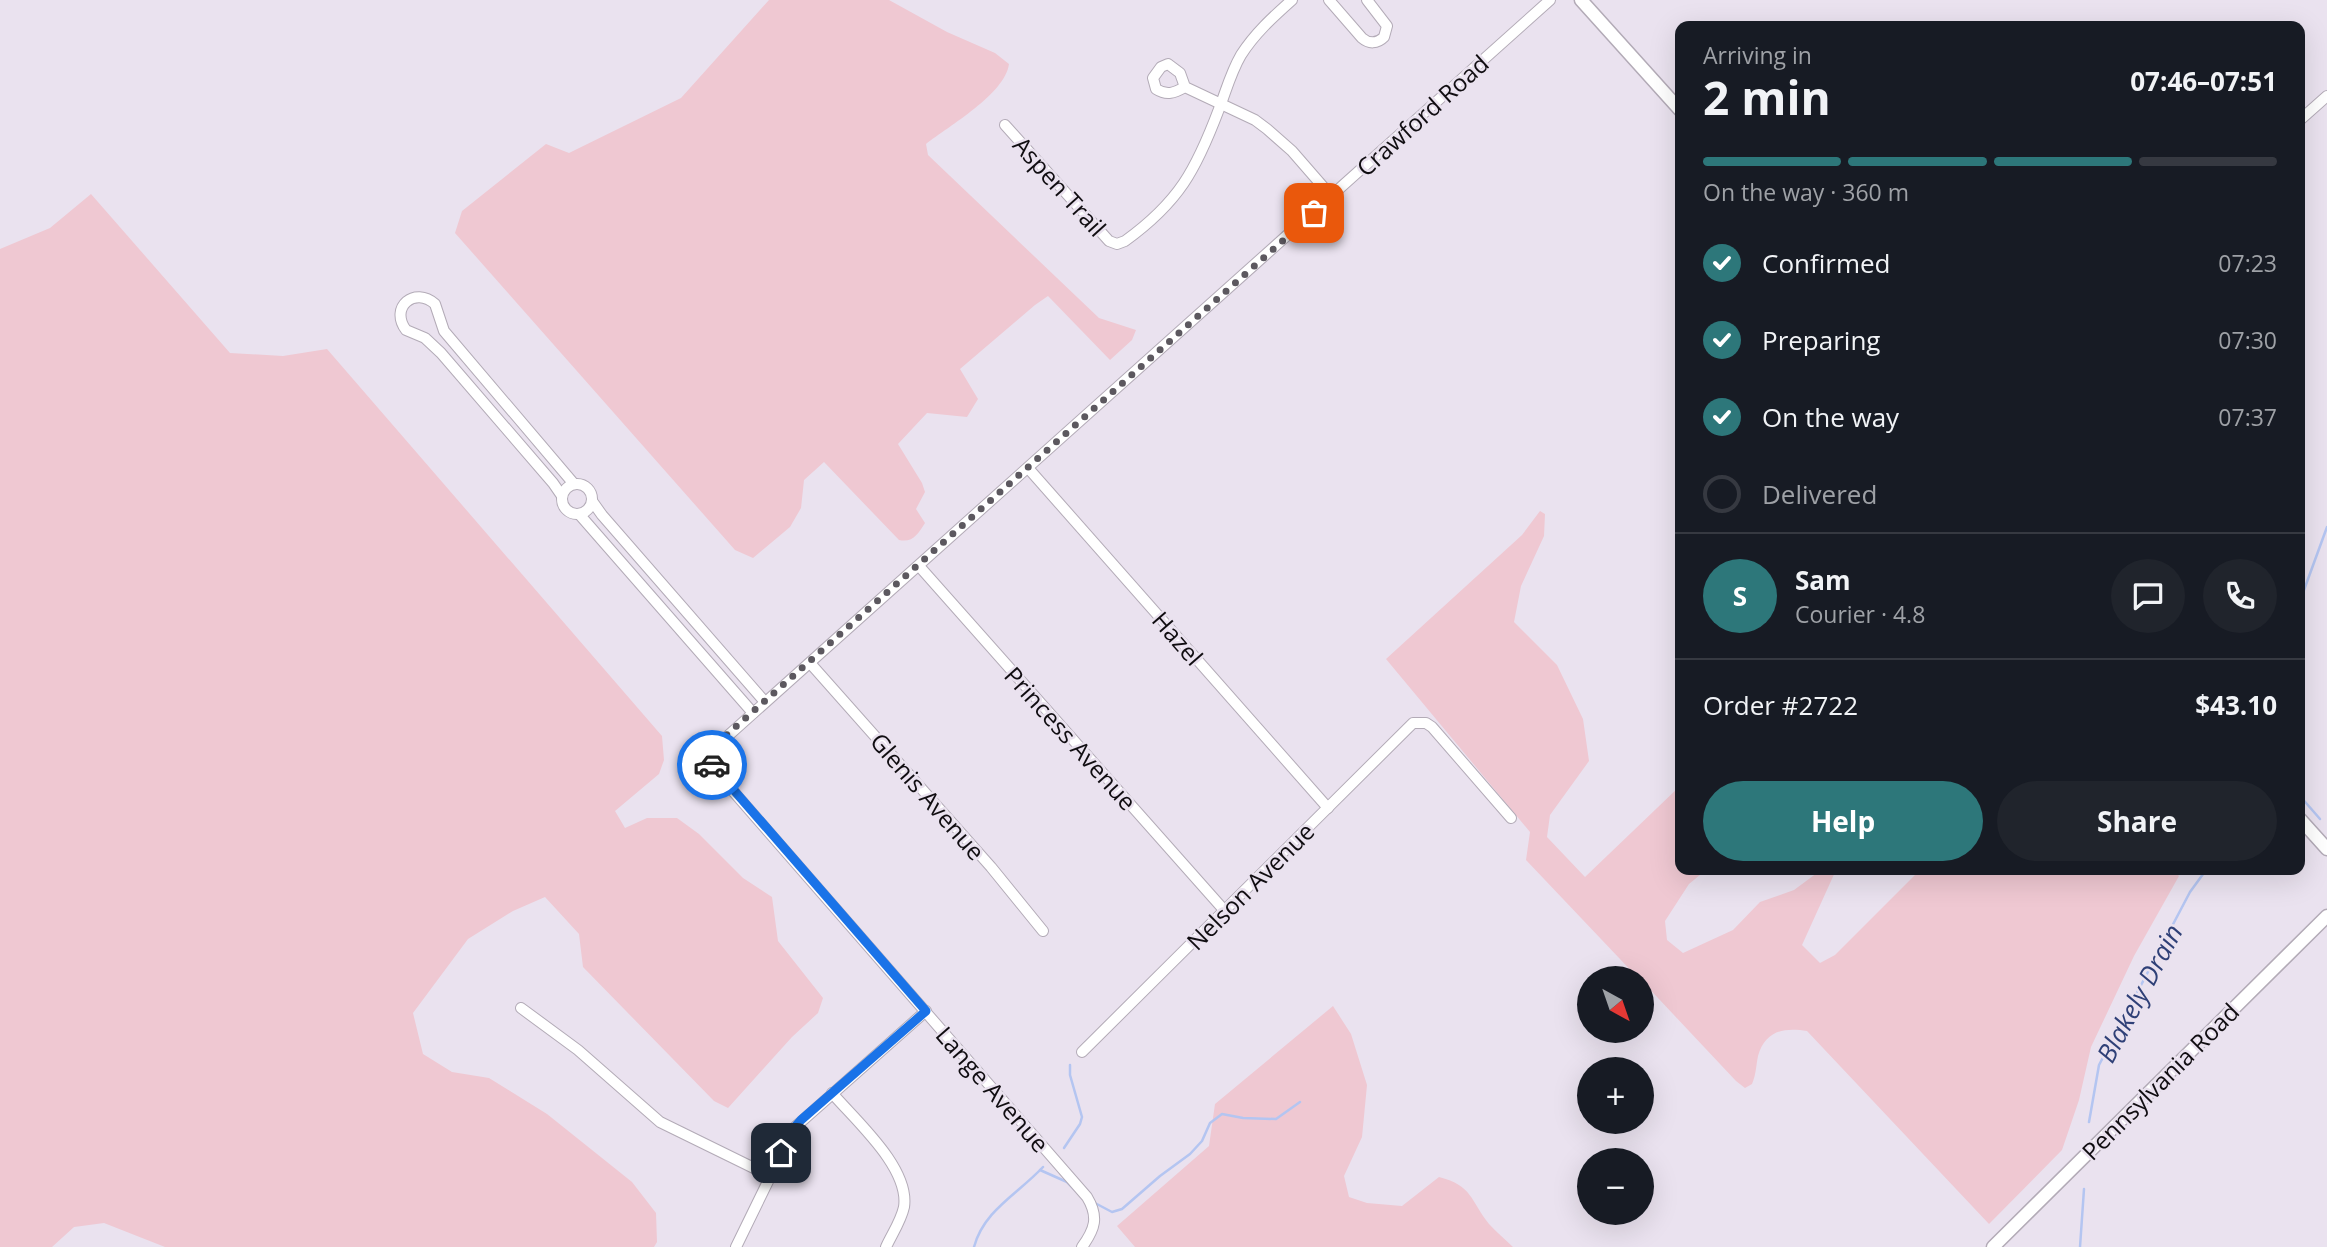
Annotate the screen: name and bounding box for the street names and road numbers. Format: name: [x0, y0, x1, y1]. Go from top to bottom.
street label: Crawford Road: [1349, 47, 1495, 183]
street label: Aspen Trail: [1006, 129, 1114, 243]
street label: Hazel: [1145, 604, 1211, 672]
street label: Princess Avenue: [998, 659, 1144, 817]
street label: Glenis Avenue: [863, 725, 993, 867]
street label: Nelson Avenue: [1179, 815, 1321, 957]
street label: Pennsylvania Road: [2074, 995, 2246, 1167]
street label: Lange Avenue: [929, 1019, 1057, 1159]

